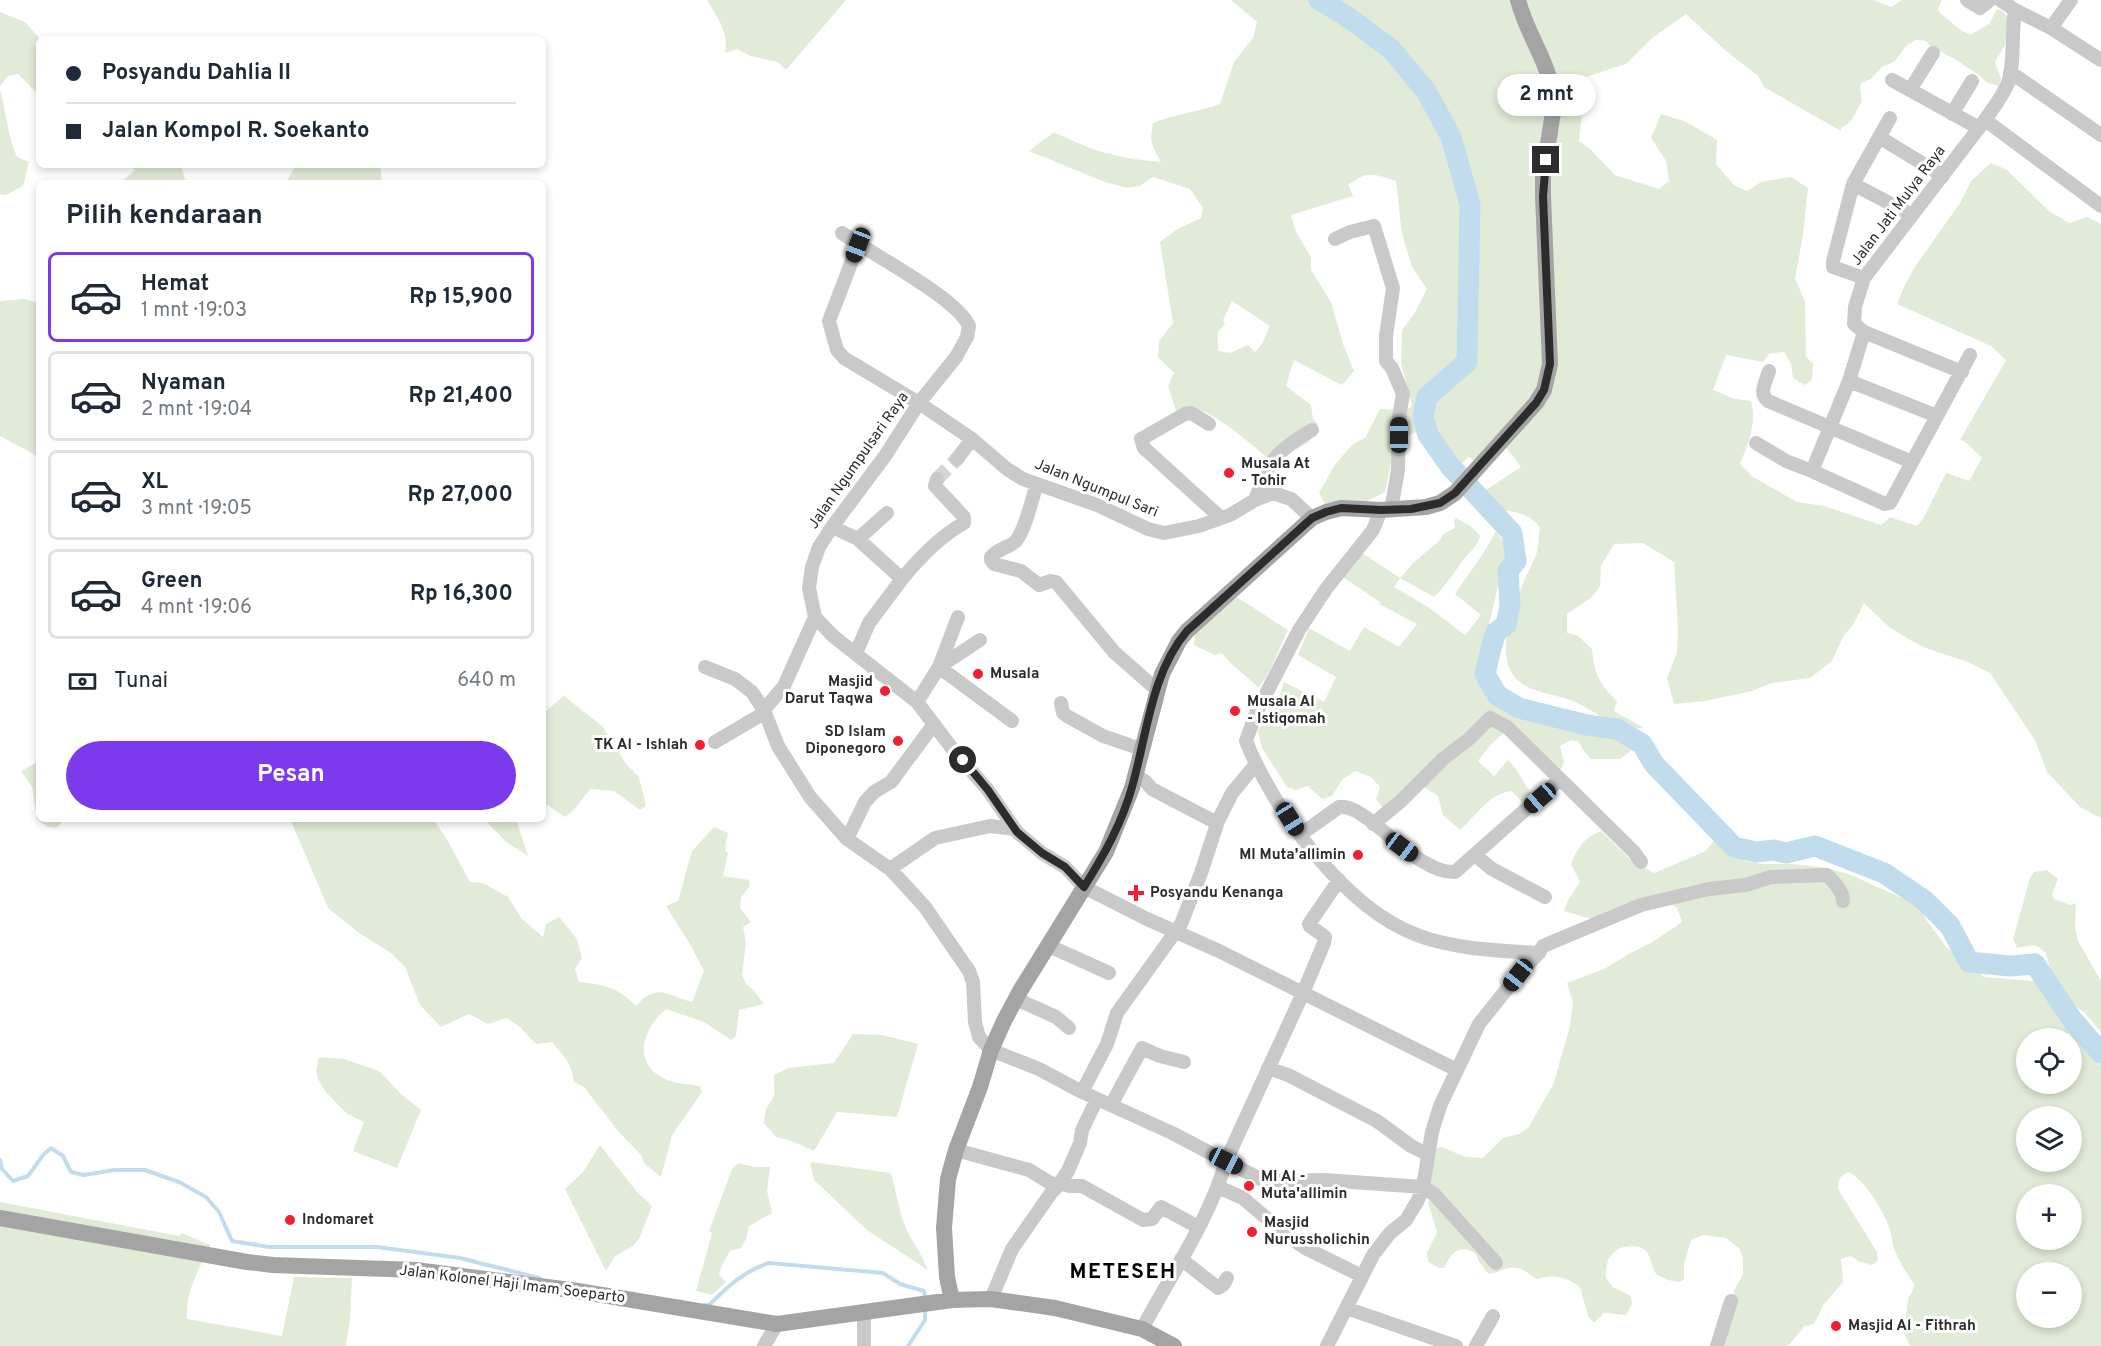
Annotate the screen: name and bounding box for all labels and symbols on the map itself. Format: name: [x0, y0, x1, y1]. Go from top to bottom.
callout: 2 mnt: [1496, 73, 1596, 115]
street label: Jalan Jati Mulya Raya: [1848, 142, 1950, 270]
route end: [1532, 146, 1559, 173]
car: [843, 225, 873, 265]
street label: Jalan Ngumpulsari Raya: [805, 389, 913, 533]
car: [1390, 417, 1408, 453]
place label: Musala At - Tohir: [1241, 455, 1310, 491]
street label: Jalan Ngumpul Sari: [1031, 456, 1161, 522]
marker: Musala At - Tohir: [1222, 466, 1236, 480]
place label: Musala: [990, 665, 1039, 684]
marker: Musala: [971, 667, 985, 681]
place label: Masjid Darut Taqwa: [785, 673, 873, 709]
marker: Masjid Darut Taqwa: [878, 684, 892, 698]
place label: Musala Al - Istiqomah: [1247, 693, 1326, 729]
marker: Musala Al - Istiqomah: [1228, 704, 1242, 718]
place label: SD Islam Diponegoro: [805, 723, 886, 759]
marker: SD Islam Diponegoro: [891, 734, 905, 748]
place label: TK Al - Ishlah: [594, 736, 688, 755]
marker: TK Al - Ishlah: [693, 738, 707, 752]
route start: [949, 746, 976, 773]
car: [1521, 779, 1559, 817]
car: [1273, 799, 1307, 839]
car: [1382, 829, 1422, 865]
place label: MI Muta'allimin: [1239, 846, 1346, 865]
marker: MI Muta'allimin: [1351, 848, 1365, 862]
marker: Posyandu Kenanga: [1127, 884, 1145, 902]
place label: Posyandu Kenanga: [1150, 884, 1283, 903]
car: [1500, 955, 1536, 995]
car: [1206, 1145, 1246, 1177]
place label: MI Al - Muta'allimin: [1261, 1168, 1347, 1204]
marker: MI Al - Muta'allimin: [1242, 1179, 1256, 1193]
place label: Indomaret: [302, 1211, 374, 1230]
marker: Indomaret: [283, 1213, 297, 1227]
place label: Masjid Nurussholichin: [1264, 1214, 1370, 1250]
marker: Masjid Nurussholichin: [1245, 1225, 1259, 1239]
district label: METESEH: [1069, 1259, 1177, 1286]
street label: Jalan Kolonel Haji Imam Soeparto: [398, 1262, 626, 1308]
place label: Masjid Al - Fithrah: [1848, 1317, 1976, 1336]
marker: Masjid Al - Fithrah: [1829, 1319, 1843, 1333]

